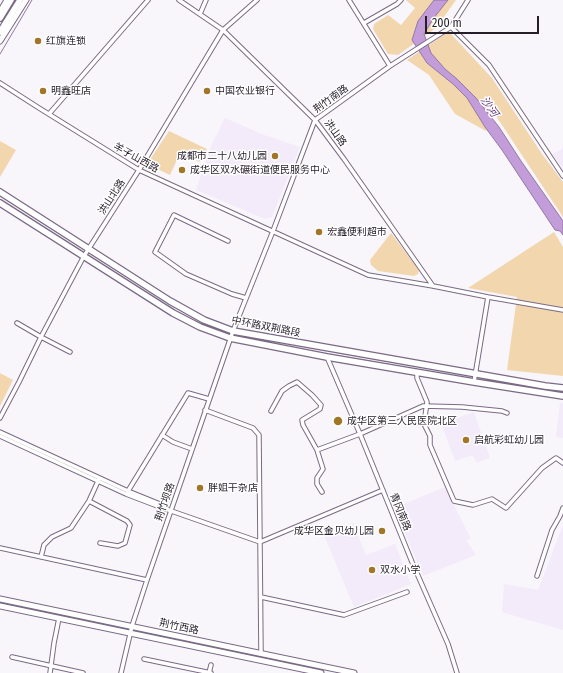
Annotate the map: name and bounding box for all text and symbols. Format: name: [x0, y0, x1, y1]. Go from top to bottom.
scale bar: [427, 8, 541, 34]
text: 200 m: [432, 16, 462, 30]
place label: 红旗连锁: [46, 35, 86, 47]
marker: 红旗连锁: [33, 36, 43, 46]
street label: 荆竹南路: [311, 82, 351, 116]
place label: 明鑫旺店: [51, 85, 91, 97]
place label: 中国农业银行: [215, 85, 275, 97]
marker: 明鑫旺店: [38, 86, 48, 96]
marker: 中国农业银行: [202, 86, 212, 96]
water label: 沙河: [477, 94, 501, 120]
street label: 洪山路: [321, 117, 349, 149]
street label: 羊子山西路: [111, 141, 161, 175]
place label: 成都市二十八幼儿园: [177, 150, 267, 162]
marker: 成都市二十八幼儿园: [270, 151, 280, 161]
place label: 成华区双水碾街道便民服务中心: [190, 164, 330, 176]
marker: 成华区双水碾街道便民服务中心: [177, 165, 187, 175]
street label: 洪山北路: [96, 177, 128, 217]
place label: 宏鑫便利超市: [327, 226, 387, 238]
marker: 宏鑫便利超市: [314, 227, 324, 237]
street label: 中环路双荆路段: [230, 314, 302, 340]
marker: 成华区第三人民医院北区: [332, 415, 344, 427]
place label: 成华区第三人民医院北区: [347, 415, 457, 427]
place label: 启航彩虹幼儿园: [474, 434, 544, 446]
marker: 启航彩虹幼儿园: [461, 435, 471, 445]
street label: 荆竹坝路: [153, 481, 177, 523]
place label: 胖姐干杂店: [208, 482, 258, 494]
marker: 胖姐干杂店: [195, 483, 205, 493]
street label: 青冈南路: [387, 491, 413, 533]
place label: 成华区金贝幼儿园: [294, 525, 374, 537]
marker: 成华区金贝幼儿园: [377, 526, 387, 536]
place label: 双水小学: [380, 564, 420, 576]
marker: 双水小学: [367, 565, 377, 575]
street label: 荆竹西路: [158, 617, 200, 637]

